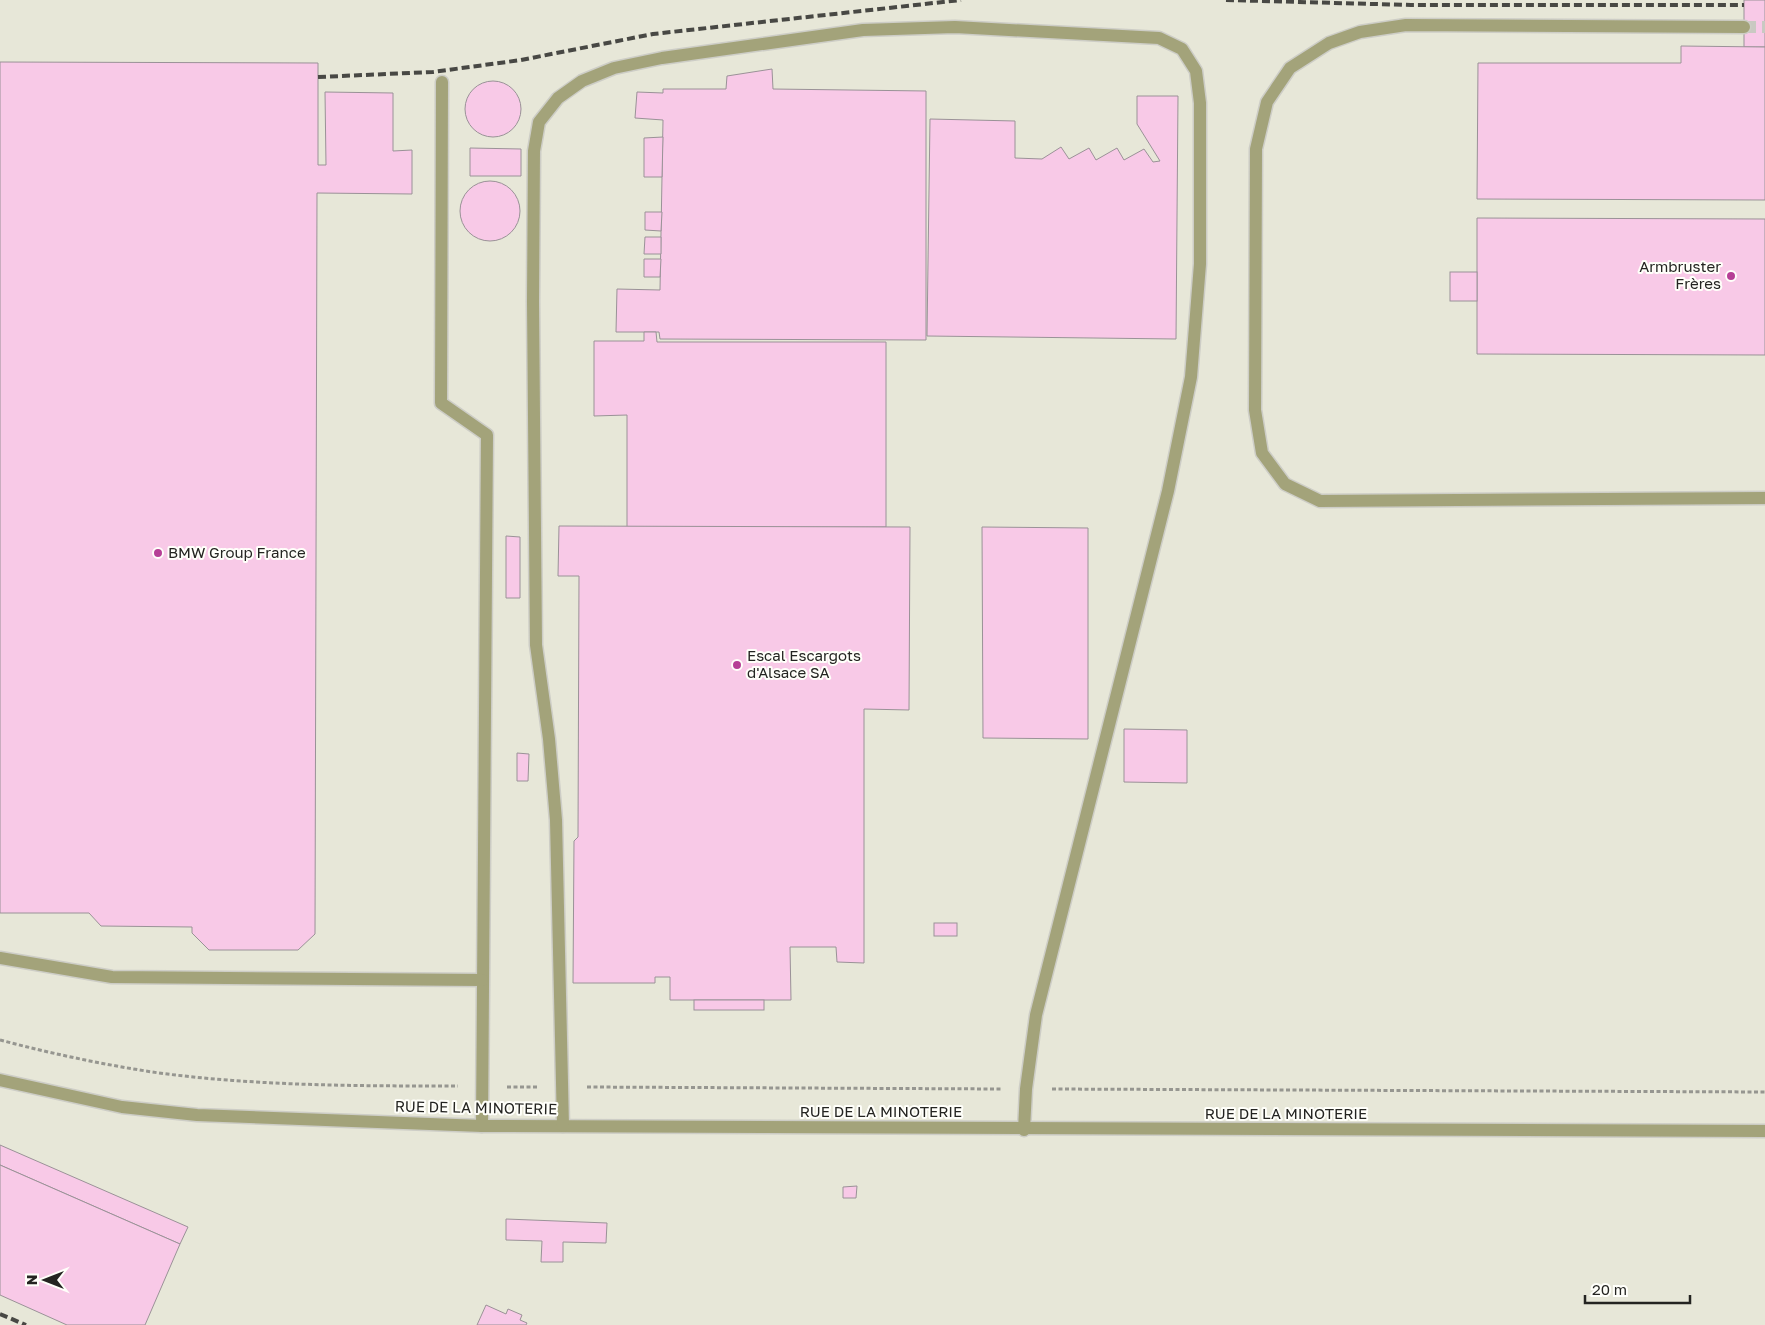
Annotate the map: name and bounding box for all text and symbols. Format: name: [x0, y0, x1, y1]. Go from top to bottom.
place label: Armbruster Frères: [1639, 257, 1721, 292]
marker: Armbruster Frères: [1725, 270, 1737, 282]
place label: BMW Group France: [168, 543, 306, 561]
marker: BMW Group France: [152, 547, 164, 559]
place label: Escal Escargots d'Alsace SA: [747, 646, 861, 681]
marker: Escal Escargots d'Alsace SA: [731, 659, 743, 671]
street label: RUE DE LA MINOTERIE: [395, 1097, 557, 1117]
street label: RUE DE LA MINOTERIE: [800, 1102, 962, 1120]
street label: RUE DE LA MINOTERIE: [1205, 1104, 1367, 1122]
north arrow: [20, 1255, 70, 1305]
scale bar: [1585, 1272, 1690, 1304]
text: N: [23, 1275, 40, 1285]
text: 20 m: [1592, 1280, 1627, 1298]

